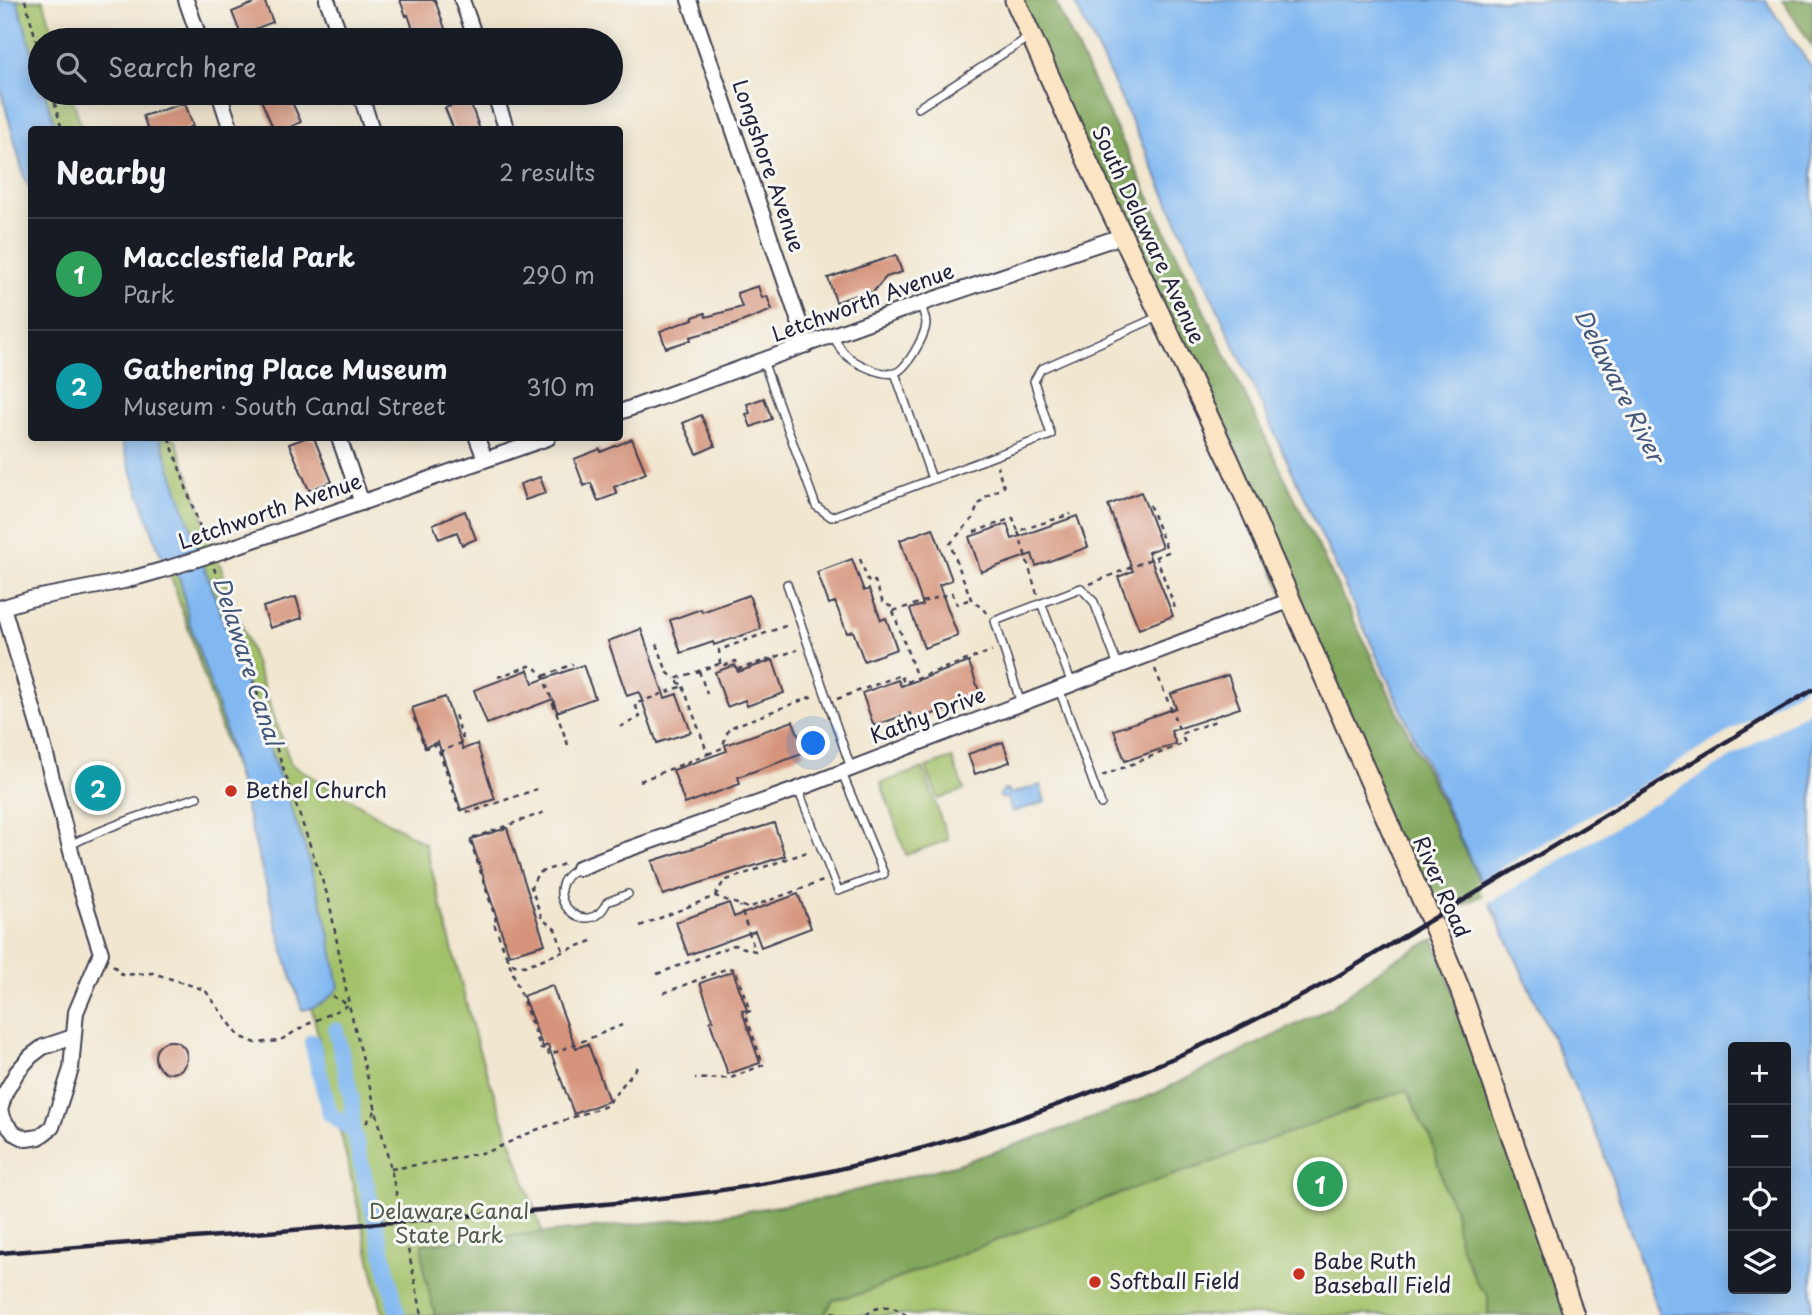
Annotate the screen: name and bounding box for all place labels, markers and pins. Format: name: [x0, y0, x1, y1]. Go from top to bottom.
pin: 2: [75, 762, 121, 814]
place label: Bethel Church: [245, 773, 387, 805]
marker: Bethel Church: [223, 783, 239, 799]
pin: 1: [1297, 1158, 1343, 1210]
place label: Babe Ruth Baseball Field: [1313, 1244, 1451, 1300]
place label: Softball Field: [1109, 1264, 1240, 1296]
marker: Babe Ruth Baseball Field: [1291, 1266, 1307, 1282]
marker: Softball Field: [1087, 1274, 1103, 1290]

